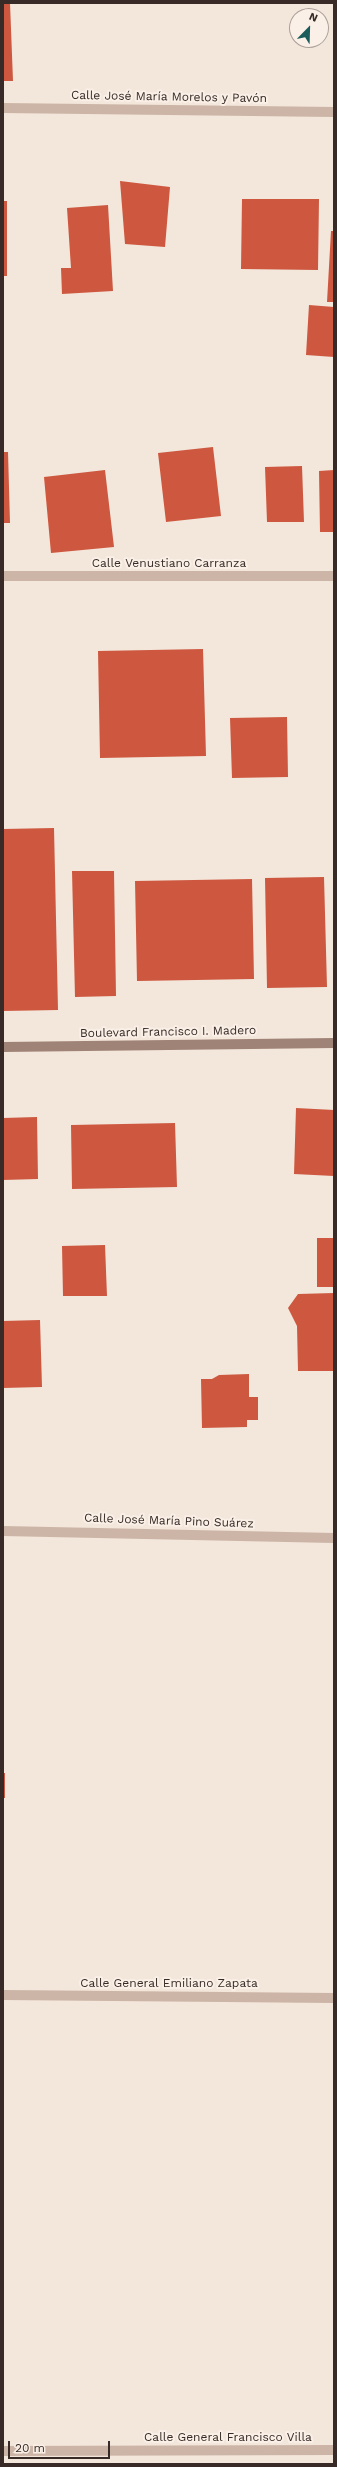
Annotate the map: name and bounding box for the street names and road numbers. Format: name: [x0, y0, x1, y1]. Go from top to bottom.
street label: Calle José María Morelos y Pavón: [71, 88, 267, 106]
street label: Calle Venustiano Carranza: [92, 556, 246, 570]
street label: Boulevard Francisco I. Madero: [80, 1023, 256, 1041]
street label: Calle José María Pino Suárez: [84, 1511, 254, 1531]
street label: Calle General Emiliano Zapata: [80, 1976, 258, 1990]
street label: Calle General Francisco Villa: [144, 2430, 312, 2444]

